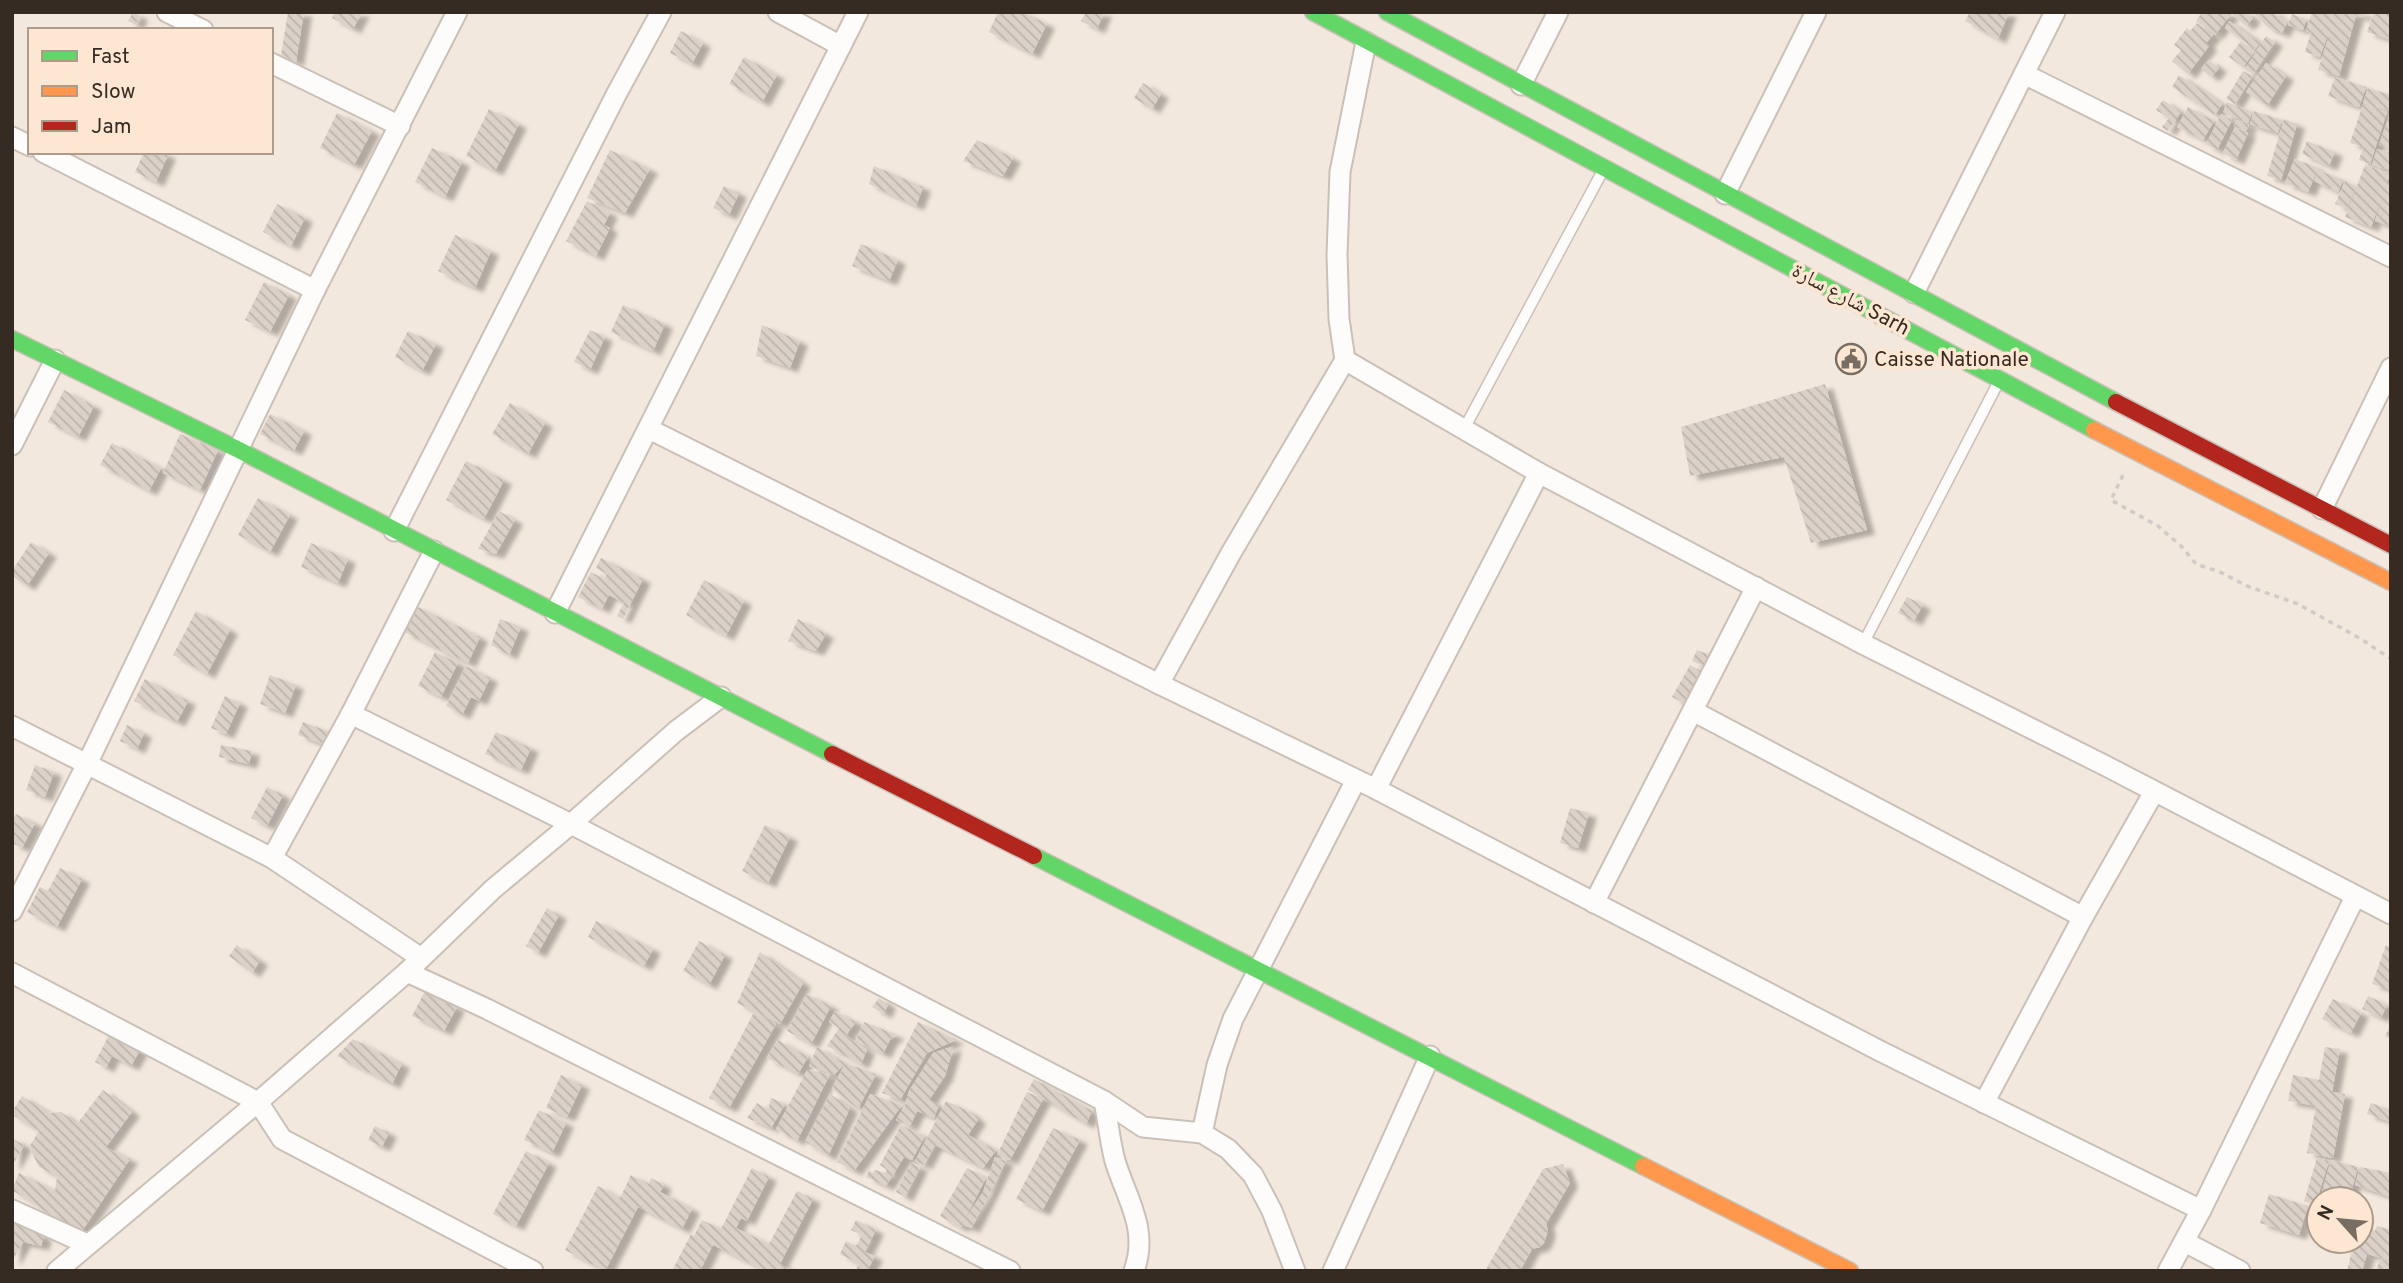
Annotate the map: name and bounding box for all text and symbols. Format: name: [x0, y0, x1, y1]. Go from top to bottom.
legend: [28, 28, 273, 154]
text: Fast: [91, 44, 130, 71]
text: Slow: [91, 79, 136, 106]
text: Jam: [91, 114, 132, 141]
street label: شارع سارة Sarh: [1787, 258, 1914, 343]
public building icon: Caisse Nationale: [1834, 342, 1868, 376]
place label: Caisse Nationale: [1874, 347, 2029, 374]
north arrow: [2305, 1185, 2375, 1255]
text: N: [2313, 1202, 2340, 1225]

